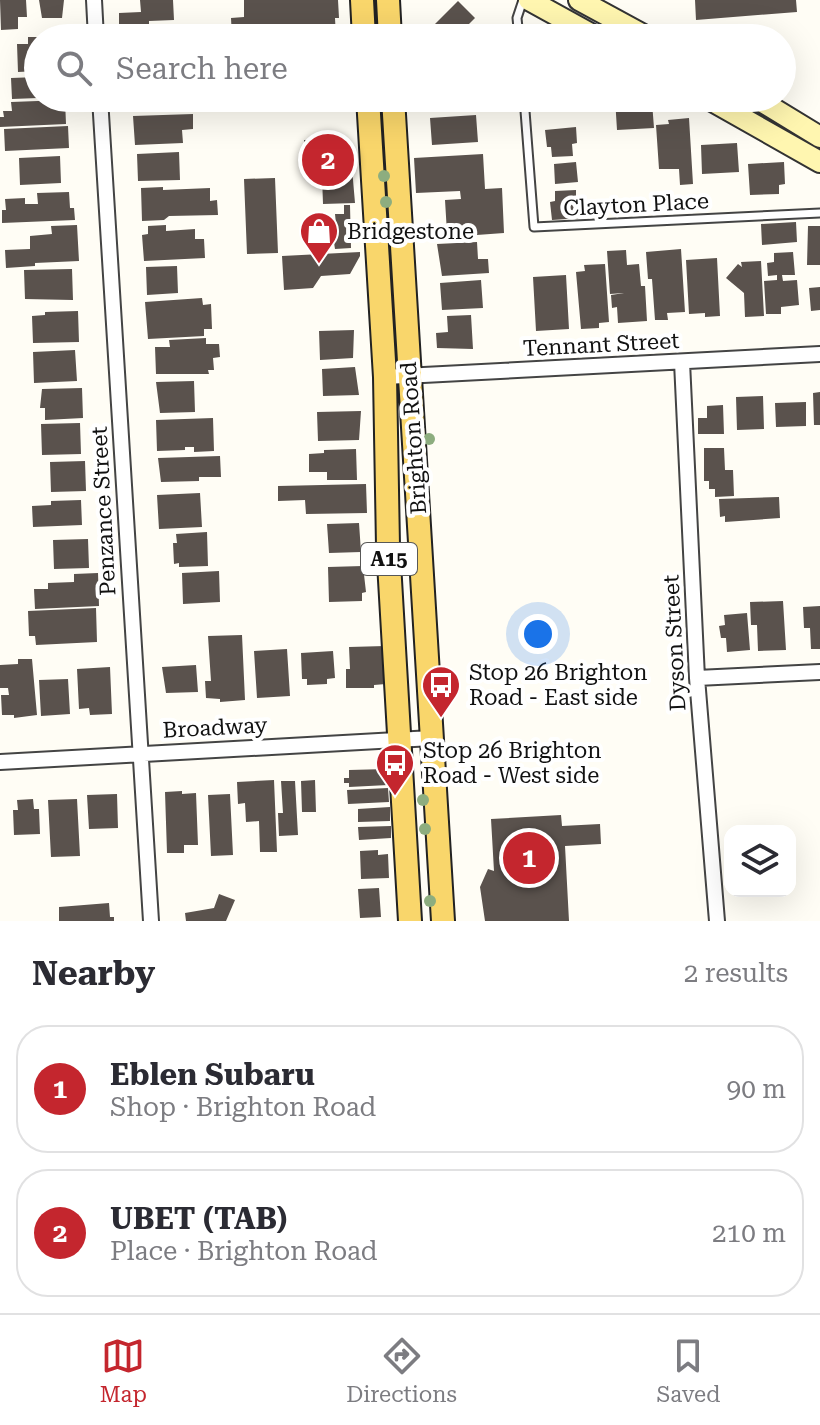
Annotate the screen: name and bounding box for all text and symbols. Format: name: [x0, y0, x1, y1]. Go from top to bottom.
search box: [24, 24, 796, 112]
icon: search: [52, 46, 96, 90]
text: Search here: [116, 51, 288, 86]
pin: 2: [302, 130, 354, 190]
street label: Clayton Place: [563, 188, 709, 221]
shop icon: Bridgestone: [298, 210, 340, 265]
place label: Bridgestone: [347, 219, 474, 244]
street label: Tennant Street: [522, 328, 680, 361]
street label: Brighton Road: [396, 361, 431, 515]
street label: Penzance Street: [87, 426, 120, 596]
road number: A15: [361, 543, 417, 575]
street label: Dyson Street: [658, 574, 691, 712]
your location: [518, 614, 558, 654]
place label: Stop 26 Brighton Road - East side: [469, 660, 647, 710]
bus stop icon: Stop 26 Brighton Road - East side: [420, 664, 462, 719]
street label: Broadway: [162, 712, 268, 743]
place label: Stop 26 Brighton Road - West side: [423, 738, 601, 788]
bus stop icon: Stop 26 Brighton Road - West side: [374, 742, 416, 797]
map controls: [724, 825, 796, 897]
button: layers: [724, 825, 796, 897]
pin: 1: [503, 828, 555, 888]
text: Nearby: [32, 953, 155, 993]
text: 2 results: [684, 958, 788, 988]
text: Eblen Subaru: [110, 1057, 315, 1092]
text: 1: [53, 1074, 67, 1104]
text: 90 m: [727, 1074, 786, 1104]
text: Shop · Brighton Road: [110, 1092, 376, 1122]
text: UBET (TAB): [110, 1201, 287, 1236]
text: 2: [53, 1218, 67, 1248]
text: 210 m: [712, 1218, 786, 1248]
text: Place · Brighton Road: [110, 1236, 378, 1266]
tab: Map: [100, 1334, 147, 1407]
tab: Directions: [346, 1334, 457, 1407]
tab: Saved: [656, 1334, 720, 1407]

